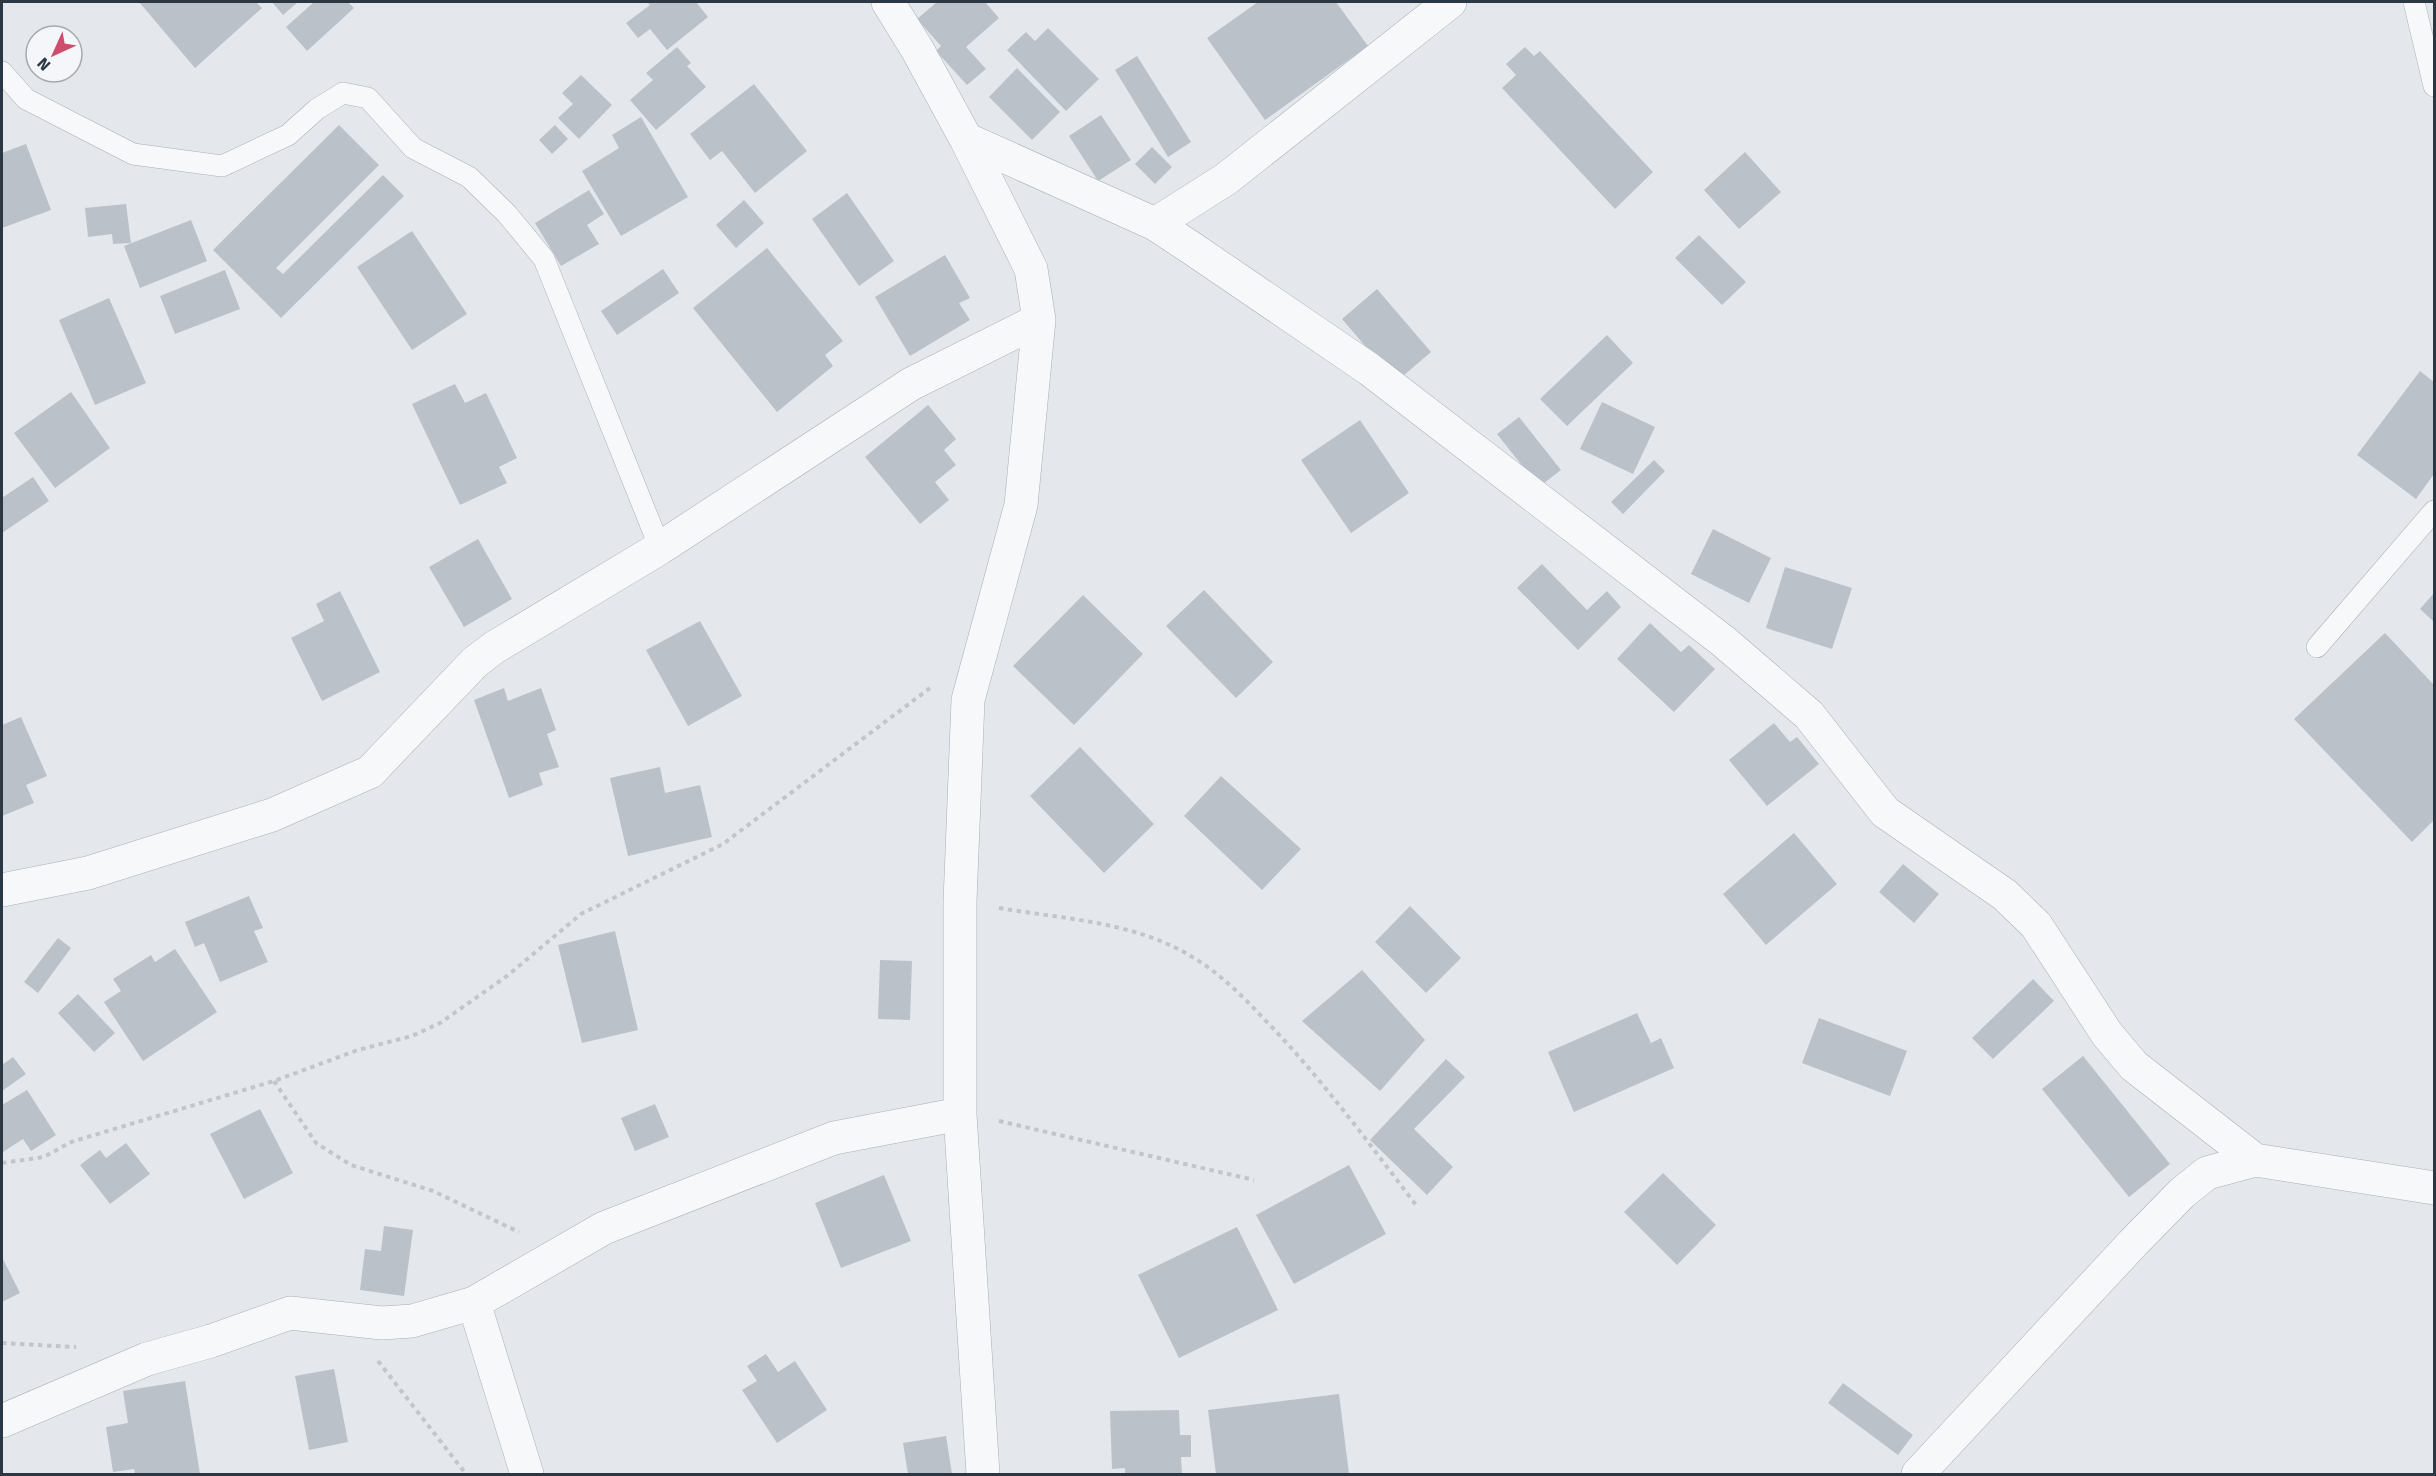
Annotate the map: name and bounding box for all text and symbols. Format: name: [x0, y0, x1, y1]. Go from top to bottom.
north arrow: [24, 24, 84, 84]
text: N: [33, 54, 54, 75]

